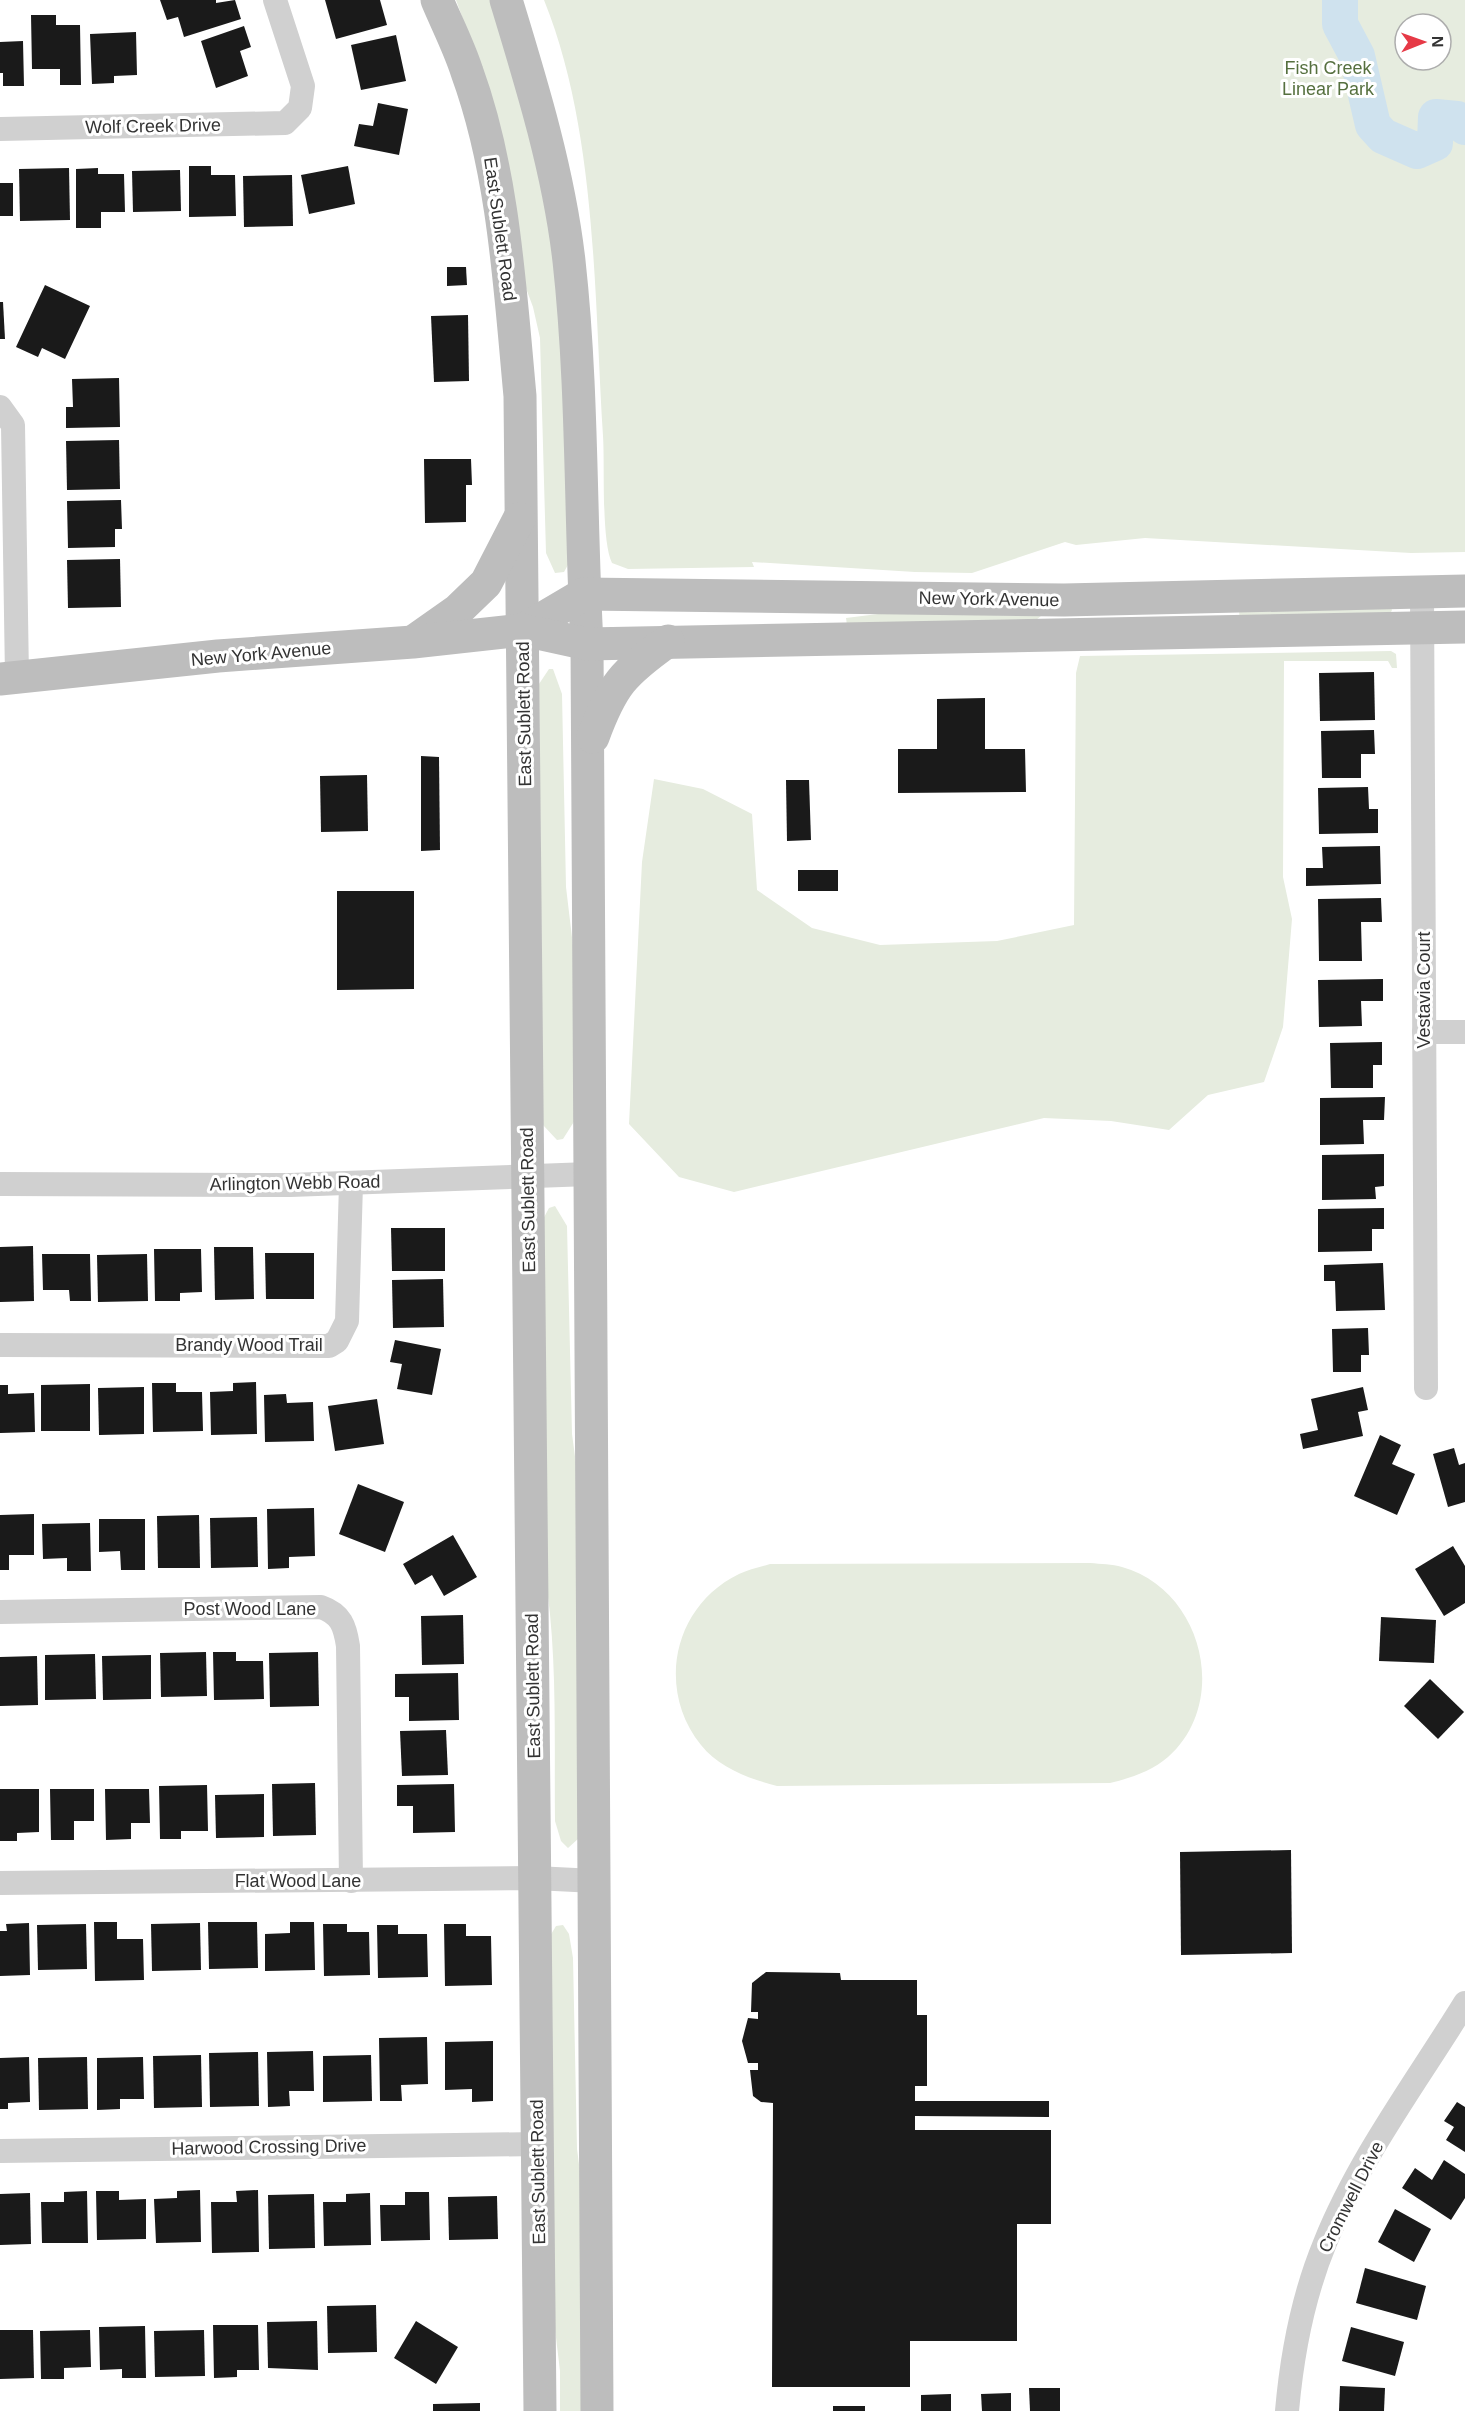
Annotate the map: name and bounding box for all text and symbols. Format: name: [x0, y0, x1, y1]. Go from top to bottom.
north arrow: [1393, 12, 1453, 72]
text: N: [1429, 36, 1446, 48]
park label: Fish Creek Linear Park: [1282, 58, 1375, 99]
street label: Wolf Creek Drive: [85, 115, 221, 137]
street label: East Sublett Road: [480, 156, 520, 302]
street label: New York Avenue: [918, 588, 1060, 610]
street label: New York Avenue: [190, 638, 332, 670]
street label: East Sublett Road: [513, 641, 535, 787]
street label: Vestavia Court: [1414, 931, 1434, 1049]
street label: East Sublett Road: [517, 1127, 539, 1273]
street label: Arlington Webb Road: [209, 1172, 381, 1194]
street label: Brandy Wood Trail: [175, 1335, 323, 1355]
street label: Post Wood Lane: [184, 1599, 316, 1619]
street label: East Sublett Road: [522, 1613, 544, 1759]
street label: Flat Wood Lane: [235, 1871, 361, 1891]
street label: East Sublett Road: [527, 2099, 549, 2245]
street label: Harwood Crossing Drive: [171, 2135, 367, 2159]
street label: Cromwell Drive: [1314, 2138, 1388, 2256]

